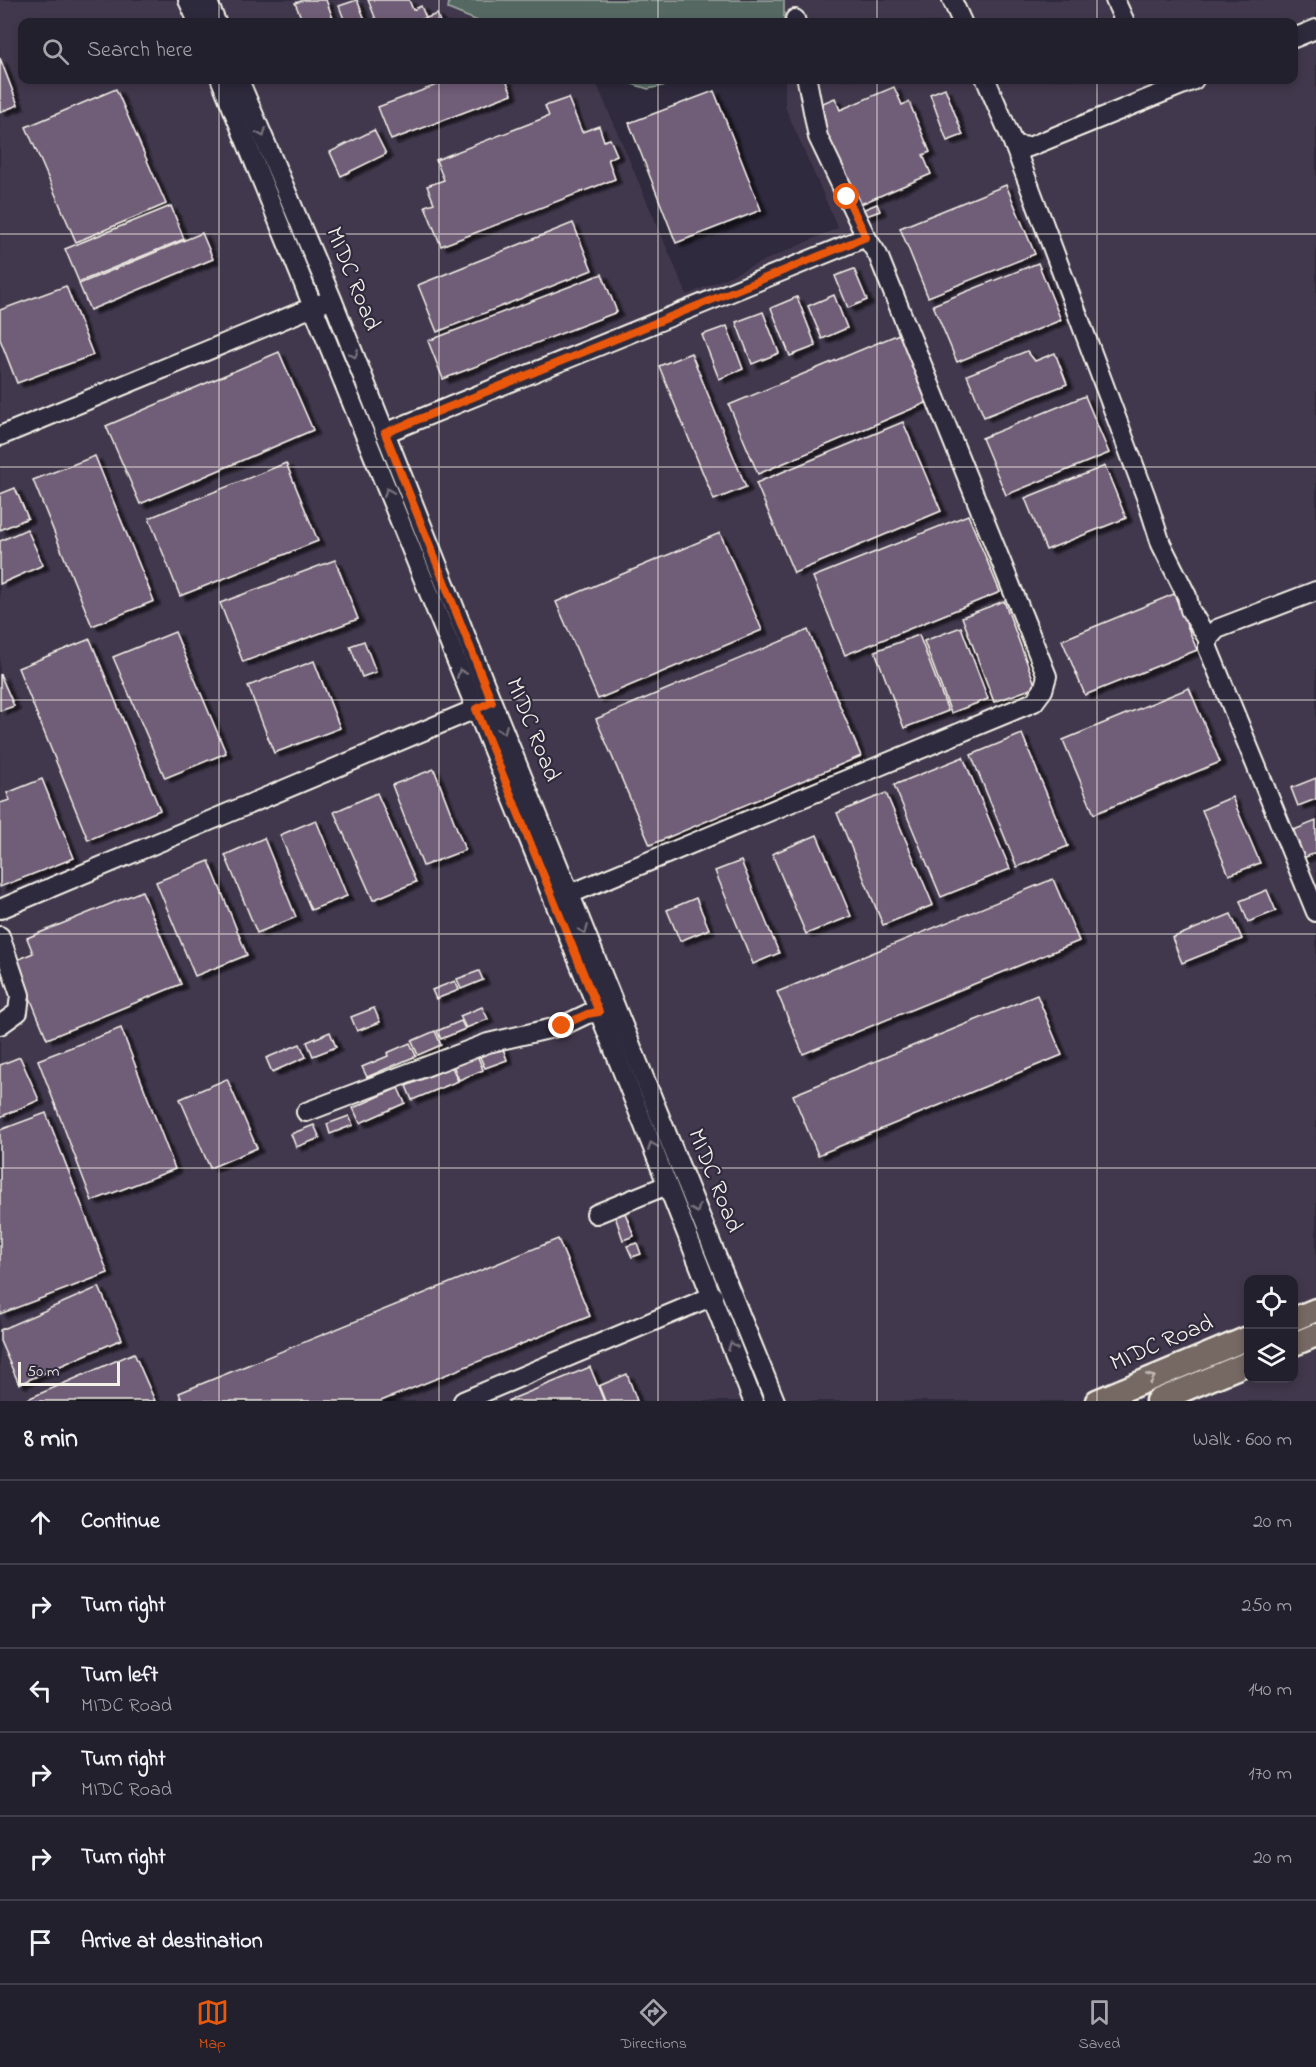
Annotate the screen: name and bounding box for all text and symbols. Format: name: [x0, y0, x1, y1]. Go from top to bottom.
search box: [18, 18, 1298, 84]
icon: search: [39, 35, 72, 68]
text: Search here: [87, 35, 192, 67]
one-way arrow: [255, 127, 267, 138]
route start: [833, 183, 859, 209]
street label: MIDC Road: [315, 222, 389, 337]
one-way arrow: [346, 348, 359, 358]
one-way arrow: [383, 487, 395, 498]
one-way arrow: [456, 668, 468, 679]
street label: MIDC Road: [495, 673, 569, 788]
one-way arrow: [496, 724, 508, 735]
one-way arrow: [577, 924, 589, 935]
route end: [548, 1012, 574, 1038]
street label: MIDC Road: [677, 1124, 751, 1239]
one-way arrow: [647, 1141, 659, 1152]
one-way arrow: [689, 1202, 701, 1213]
map controls: [1244, 1275, 1298, 1383]
button: locate: [1244, 1275, 1298, 1329]
street label: MIDC Road: [1105, 1306, 1220, 1381]
button: layers: [1244, 1329, 1298, 1383]
one-way arrow: [727, 1342, 740, 1352]
scale bar: [18, 1359, 120, 1386]
text: 50 m: [27, 1360, 59, 1384]
one-way arrow: [1145, 1373, 1156, 1385]
text: 8 min: [24, 1421, 78, 1459]
text: Walk · 600 m: [1193, 1426, 1292, 1455]
icon: ahead: [24, 1506, 57, 1539]
text: Continue: [81, 1506, 160, 1538]
text: 20 m: [1253, 1508, 1292, 1537]
icon: right: [24, 1590, 57, 1623]
text: Turn right: [81, 1590, 166, 1622]
text: 250 m: [1241, 1592, 1292, 1621]
text: Turn left: [81, 1660, 158, 1692]
icon: left: [24, 1674, 57, 1707]
text: 140 m: [1248, 1676, 1292, 1705]
text: MIDC Road: [81, 1692, 172, 1721]
text: Turn right: [81, 1744, 166, 1776]
icon: right: [24, 1758, 57, 1791]
text: 170 m: [1248, 1760, 1292, 1789]
text: MIDC Road: [81, 1776, 172, 1805]
icon: right: [24, 1842, 57, 1875]
text: Turn right: [81, 1842, 166, 1874]
text: 20 m: [1253, 1844, 1292, 1873]
icon: arrive: [24, 1926, 57, 1959]
text: Arrive at destination: [81, 1926, 263, 1958]
tab: Map: [196, 1996, 229, 2056]
tab: Directions: [620, 1996, 687, 2056]
tab: Saved: [1078, 1996, 1120, 2056]

